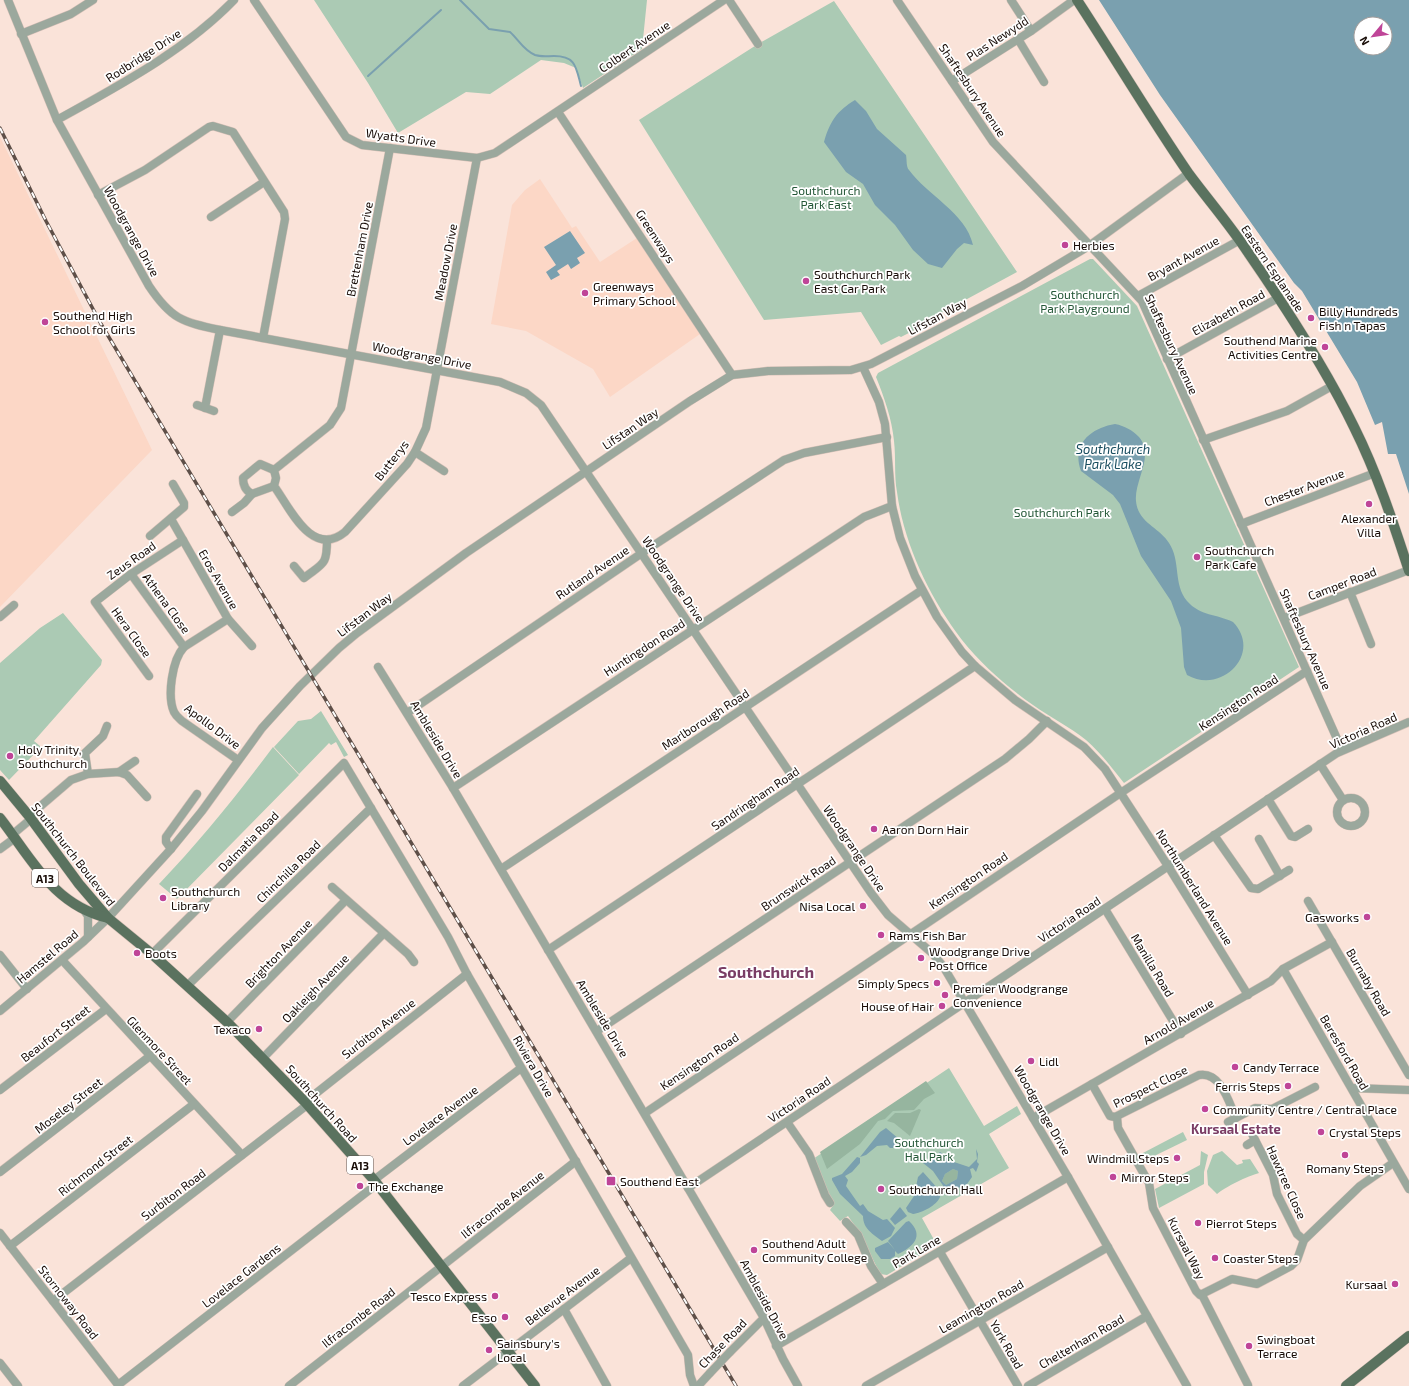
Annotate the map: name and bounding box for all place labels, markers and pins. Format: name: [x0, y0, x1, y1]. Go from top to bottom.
place label: Herbies: [1073, 238, 1115, 252]
marker: Herbies: [1060, 240, 1070, 250]
place label: Southchurch Park East Car Park: [814, 267, 910, 295]
marker: Southchurch Park East Car Park: [801, 276, 811, 286]
place label: Greenways Primary School: [593, 279, 676, 307]
marker: Greenways Primary School: [580, 288, 590, 298]
place label: Billy Hundreds Fish n Tapas: [1319, 304, 1398, 332]
place label: Southend High School for Girls: [53, 308, 135, 336]
marker: Billy Hundreds Fish n Tapas: [1306, 313, 1316, 323]
marker: Southend High School for Girls: [40, 317, 50, 327]
place label: Southend Marine Activities Centre: [1224, 333, 1317, 361]
marker: Southend Marine Activities Centre: [1320, 342, 1330, 352]
marker: Alexander Villa: [1364, 499, 1374, 509]
place label: Alexander Villa: [1341, 511, 1397, 539]
place label: Southchurch Park Cafe: [1205, 543, 1274, 571]
marker: Southchurch Park Cafe: [1192, 552, 1202, 562]
place label: Holy Trinity, Southchurch: [18, 742, 87, 770]
marker: Holy Trinity, Southchurch: [5, 751, 15, 761]
place label: Aaron Dorn Hair: [882, 822, 969, 836]
marker: Aaron Dorn Hair: [869, 824, 879, 834]
place label: Southchurch Library: [171, 884, 240, 912]
marker: Southchurch Library: [158, 893, 168, 903]
place label: Nisa Local: [799, 899, 855, 913]
marker: Nisa Local: [858, 901, 868, 911]
place label: Gasworks: [1305, 910, 1359, 924]
marker: Gasworks: [1362, 912, 1372, 922]
place label: Rams Fish Bar: [889, 928, 967, 942]
marker: Rams Fish Bar: [876, 930, 886, 940]
place label: Woodgrange Drive Post Office: [929, 944, 1030, 972]
place label: Boots: [145, 946, 177, 960]
marker: Boots: [132, 948, 142, 958]
marker: Woodgrange Drive Post Office: [916, 953, 926, 963]
place label: Simply Specs: [858, 976, 929, 990]
marker: Simply Specs: [932, 978, 942, 988]
place label: Premier Woodgrange Convenience: [953, 981, 1068, 1009]
marker: Premier Woodgrange Convenience: [940, 990, 950, 1000]
place label: House of Hair: [861, 999, 934, 1013]
marker: House of Hair: [937, 1001, 947, 1011]
place label: Texaco: [213, 1022, 251, 1036]
marker: Texaco: [254, 1024, 264, 1034]
place label: Lidl: [1039, 1054, 1059, 1068]
marker: Lidl: [1026, 1056, 1036, 1066]
place label: Candy Terrace: [1243, 1060, 1319, 1074]
marker: Candy Terrace: [1230, 1062, 1240, 1072]
place label: Ferris Steps: [1215, 1079, 1280, 1093]
marker: Ferris Steps: [1283, 1081, 1293, 1091]
place label: Community Centre / Central Place: [1213, 1102, 1397, 1116]
marker: Community Centre / Central Place: [1200, 1104, 1210, 1114]
place label: Crystal Steps: [1329, 1125, 1401, 1139]
marker: Crystal Steps: [1316, 1127, 1326, 1137]
marker: Romany Steps: [1340, 1150, 1350, 1160]
place label: Windmill Steps: [1087, 1151, 1169, 1165]
marker: Windmill Steps: [1172, 1153, 1182, 1163]
place label: Romany Steps: [1306, 1161, 1384, 1175]
place label: Mirror Steps: [1121, 1170, 1189, 1184]
marker: Mirror Steps: [1108, 1172, 1118, 1182]
place label: Southend East: [620, 1174, 699, 1188]
marker: Southend East: [605, 1175, 617, 1187]
place label: The Exchange: [368, 1179, 443, 1193]
marker: The Exchange: [355, 1181, 365, 1191]
place label: Southchurch Hall: [889, 1182, 983, 1196]
marker: Southchurch Hall: [876, 1184, 886, 1194]
place label: Pierrot Steps: [1206, 1216, 1277, 1230]
marker: Pierrot Steps: [1193, 1218, 1203, 1228]
place label: Southend Adult Community College: [762, 1236, 867, 1264]
marker: Southend Adult Community College: [749, 1245, 759, 1255]
place label: Coaster Steps: [1223, 1251, 1298, 1265]
marker: Coaster Steps: [1210, 1253, 1220, 1263]
place label: Kursaal: [1345, 1277, 1387, 1291]
marker: Kursaal: [1390, 1279, 1400, 1289]
place label: Tesco Express: [410, 1289, 487, 1303]
marker: Tesco Express: [490, 1291, 500, 1301]
place label: Esso: [471, 1310, 497, 1324]
marker: Esso: [500, 1312, 510, 1322]
place label: Swingboat Terrace: [1257, 1332, 1315, 1360]
place label: Sainsbury's Local: [497, 1336, 560, 1364]
marker: Swingboat Terrace: [1244, 1341, 1254, 1351]
marker: Sainsbury's Local: [484, 1345, 494, 1355]

